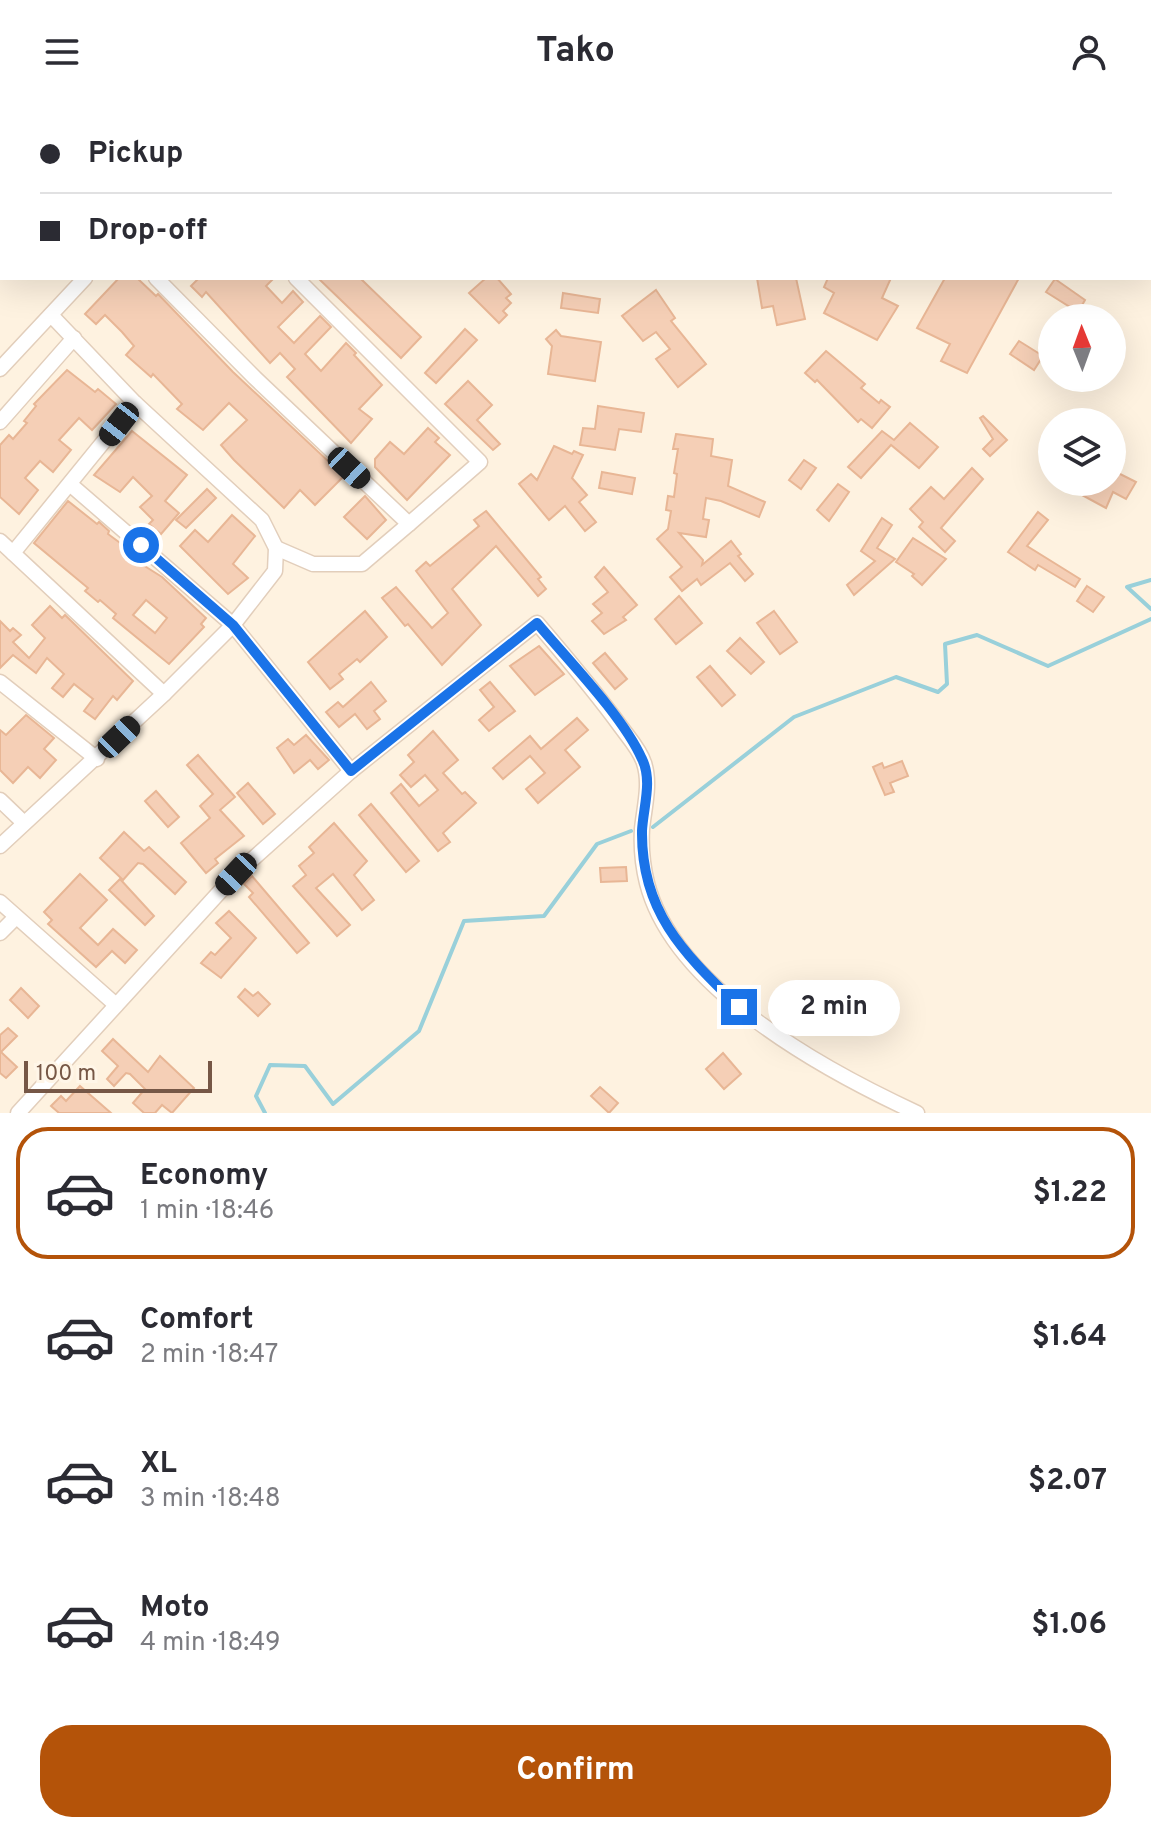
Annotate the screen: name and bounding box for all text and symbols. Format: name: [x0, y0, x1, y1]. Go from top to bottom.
text: Tako: [536, 29, 615, 75]
icon: menu: [40, 30, 84, 74]
icon: person: [1067, 30, 1111, 74]
text: Pickup: [88, 136, 183, 173]
text: Drop-off: [88, 213, 207, 250]
north arrow: [1038, 304, 1126, 392]
map controls: [1038, 304, 1126, 496]
car: [95, 398, 143, 450]
button: layers: [1038, 408, 1126, 496]
car: [323, 443, 375, 493]
route start: [123, 527, 159, 563]
car: [93, 712, 145, 762]
car: [211, 848, 261, 900]
callout: 2 min: [767, 979, 899, 1035]
route end: [721, 989, 757, 1025]
text: 2 min: [800, 991, 868, 1024]
scale bar: [24, 1057, 212, 1093]
text: 100 m: [36, 1061, 96, 1088]
icon: car: [44, 1157, 116, 1229]
text: Economy: [140, 1158, 268, 1195]
text: $1.22: [1033, 1175, 1107, 1212]
text: 1 min · 18:46: [140, 1195, 274, 1228]
icon: car: [44, 1301, 116, 1373]
text: Comfort: [140, 1302, 253, 1339]
text: $1.64: [1032, 1319, 1107, 1356]
text: 2 min · 18:47: [140, 1339, 278, 1372]
icon: car: [44, 1445, 116, 1517]
text: XL: [140, 1446, 177, 1483]
text: $2.07: [1028, 1463, 1107, 1500]
text: 3 min · 18:48: [140, 1483, 281, 1516]
icon: car: [44, 1589, 116, 1661]
text: Moto: [140, 1590, 210, 1627]
text: $1.06: [1031, 1607, 1107, 1644]
text: 4 min · 18:49: [140, 1627, 280, 1660]
button: Confirm: [40, 1725, 1111, 1817]

